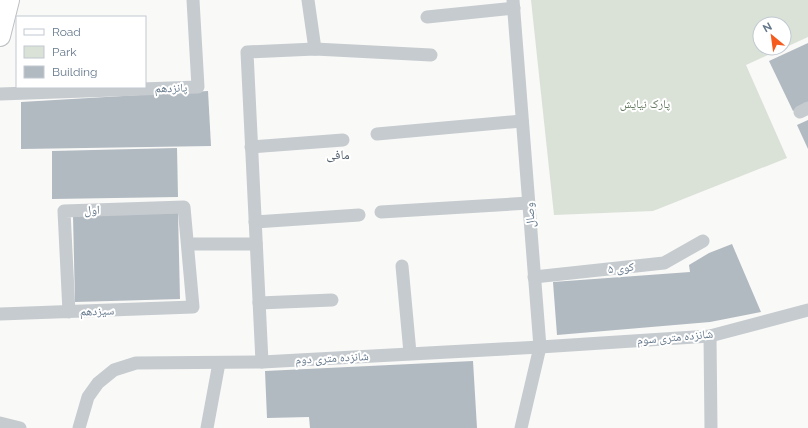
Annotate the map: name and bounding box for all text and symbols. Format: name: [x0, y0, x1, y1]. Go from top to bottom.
legend: [16, 16, 146, 88]
north arrow: [752, 16, 792, 56]
text: N: [761, 20, 774, 35]
text: Road: [52, 25, 81, 39]
text: Park: [52, 45, 77, 59]
text: Building: [52, 65, 98, 79]
street label: پانزدهم: [154, 80, 188, 97]
park label: پارک نیایش: [620, 97, 671, 111]
district label: مافی: [326, 147, 350, 163]
street label: وصال: [522, 202, 538, 228]
street label: اول: [84, 203, 100, 217]
street label: کوی ۵: [607, 260, 635, 276]
street label: سیزدهم: [80, 303, 115, 320]
street label: شانزده متری سوم: [636, 327, 714, 348]
street label: شانزده متری دوم: [295, 349, 369, 368]

